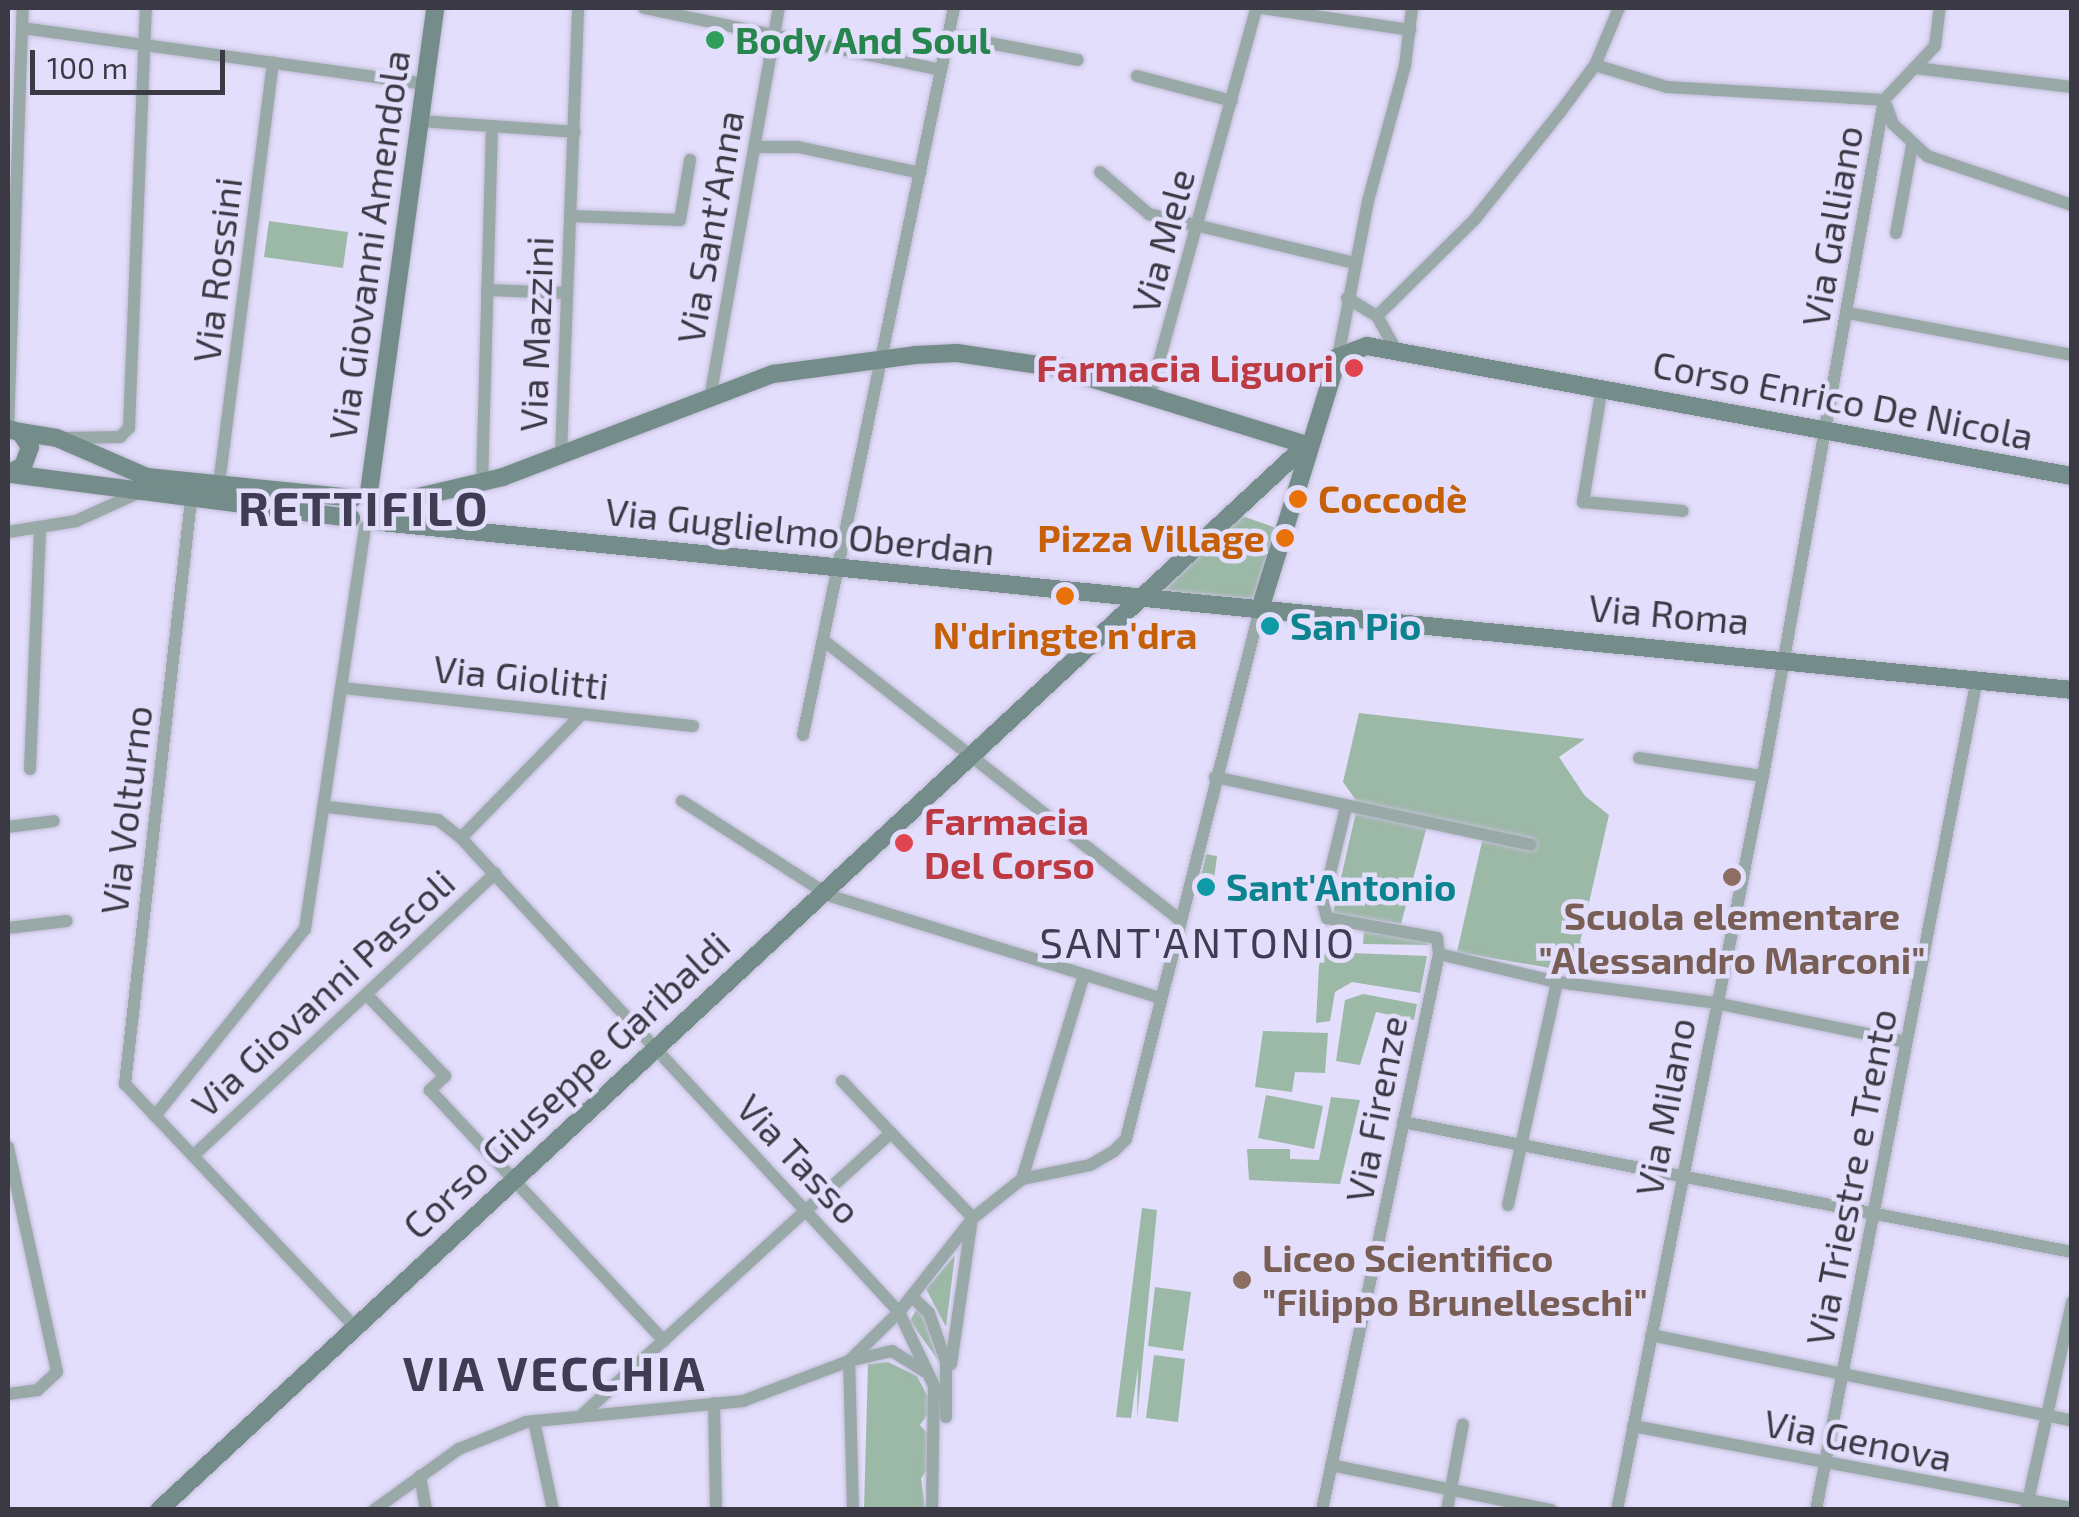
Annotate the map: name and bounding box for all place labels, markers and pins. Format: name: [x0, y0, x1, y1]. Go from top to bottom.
place label: Body And Soul: [735, 17, 992, 63]
marker: Body And Soul: [704, 29, 726, 51]
place label: Farmacia Liguori: [1036, 345, 1334, 391]
marker: Farmacia Liguori: [1343, 357, 1365, 379]
place label: Coccodè: [1318, 476, 1467, 522]
marker: Coccodè: [1287, 488, 1309, 510]
place label: Pizza Village: [1036, 515, 1265, 561]
marker: Pizza Village: [1274, 527, 1296, 549]
marker: N'dringte n'dra: [1054, 585, 1076, 607]
place label: San Pio: [1290, 603, 1421, 649]
place label: N'dringte n'dra: [933, 612, 1197, 658]
marker: San Pio: [1259, 615, 1281, 637]
place label: Farmacia Del Corso: [924, 798, 1096, 888]
marker: Farmacia Del Corso: [893, 832, 915, 854]
place label: Sant'Antonio: [1226, 864, 1456, 910]
marker: Scuola elementare "Alessandro Marconi": [1721, 866, 1743, 888]
marker: Sant'Antonio: [1195, 876, 1217, 898]
place label: Scuola elementare "Alessandro Marconi": [1539, 893, 1925, 982]
place label: Liceo Scientifico "Filippo Brunelleschi": [1262, 1235, 1648, 1324]
marker: Liceo Scientifico "Filippo Brunelleschi": [1231, 1269, 1253, 1291]

